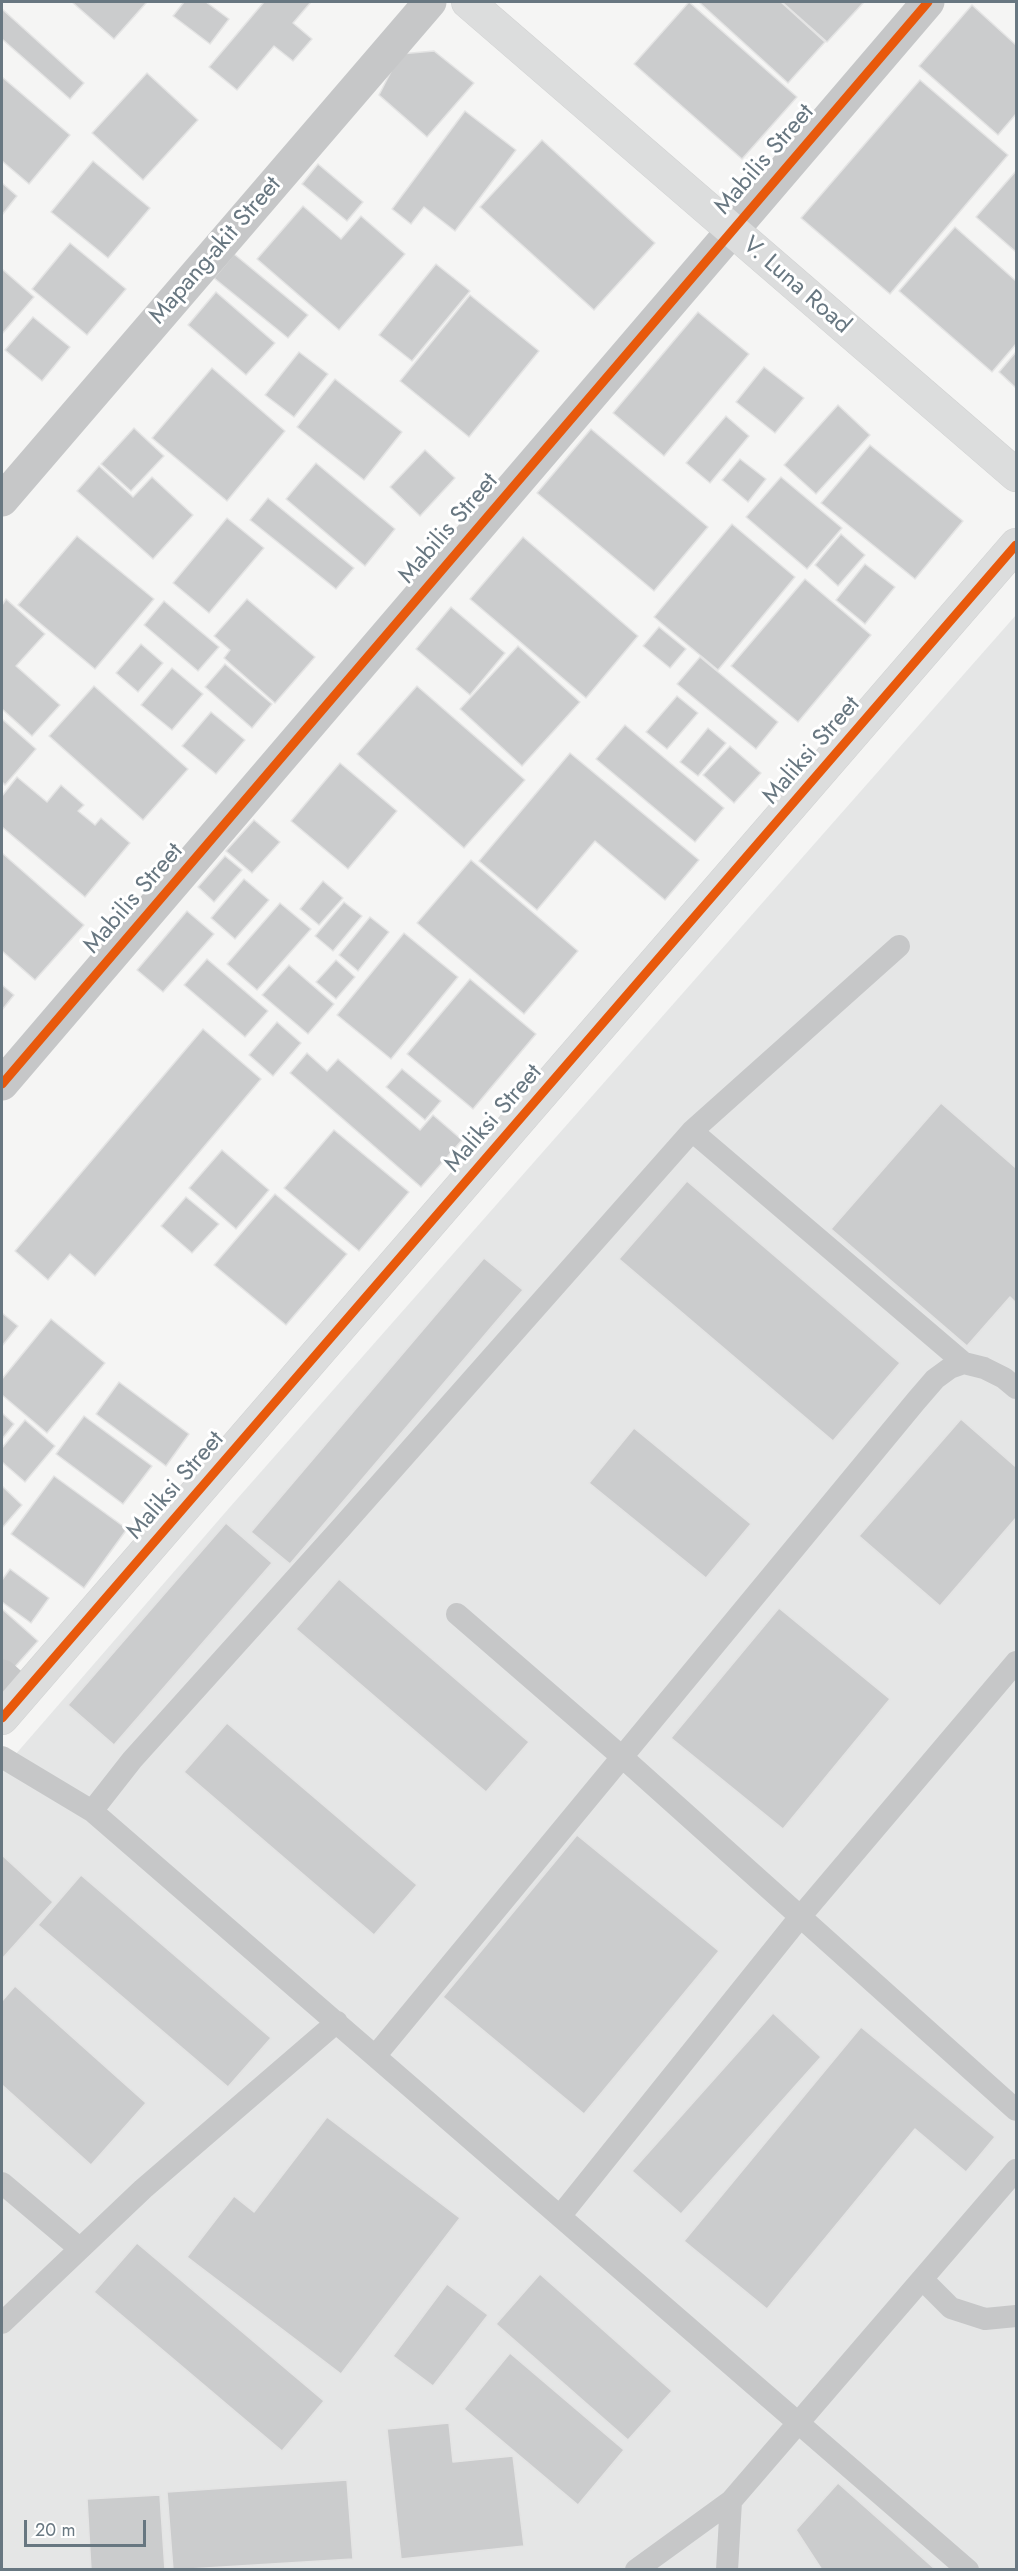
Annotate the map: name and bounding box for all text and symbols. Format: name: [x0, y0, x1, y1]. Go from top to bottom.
street label: Mabilis Street: [709, 99, 821, 221]
street label: Mapang-akit Street: [144, 171, 288, 331]
street label: V. Luna Road: [736, 231, 856, 341]
street label: Mabilis Street: [393, 468, 505, 590]
street label: Maliksi Street: [757, 691, 867, 811]
street label: Mabilis Street: [78, 838, 190, 960]
street label: Maliksi Street: [439, 1059, 549, 1179]
street label: Maliksi Street: [121, 1426, 231, 1546]
scale bar: [27, 2508, 148, 2546]
text: 20 m: [35, 2517, 75, 2543]

